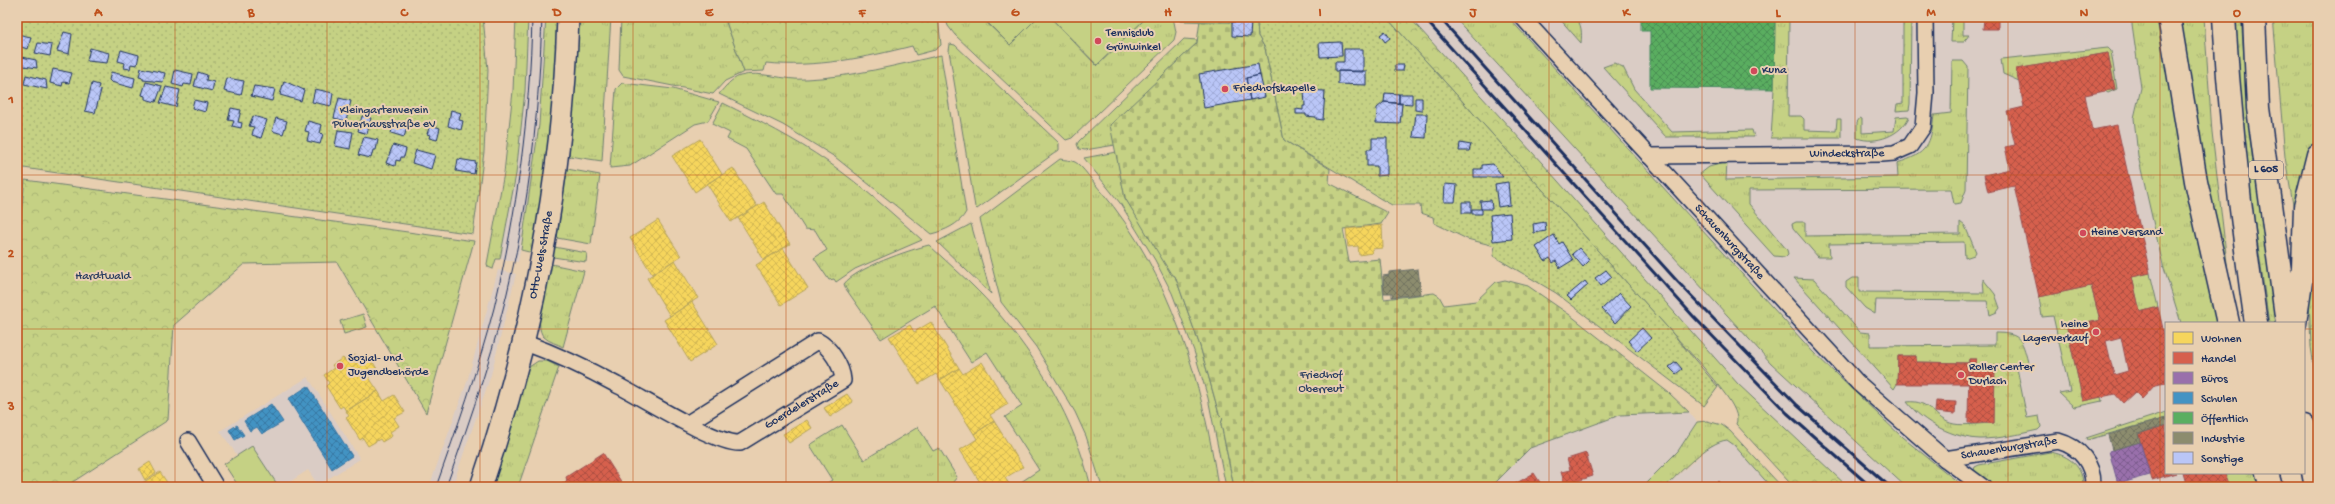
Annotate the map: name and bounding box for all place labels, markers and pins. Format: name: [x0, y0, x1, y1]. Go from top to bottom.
place label: Tennisclub Grünwinkel: [1105, 27, 1161, 55]
marker: Tennisclub Grünwinkel: [1093, 36, 1103, 46]
place label: Kuna: [1762, 64, 1787, 78]
marker: Kuna: [1749, 66, 1759, 76]
place label: Friedhofskapelle: [1232, 82, 1316, 96]
marker: Friedhofskapelle: [1220, 84, 1230, 94]
place label: Heine Versand: [2091, 226, 2163, 240]
marker: Heine Versand: [2078, 228, 2088, 238]
place label: heine Lagerverkauf: [2023, 318, 2089, 346]
marker: heine Lagerverkauf: [2091, 327, 2101, 337]
place label: Sozial- und Jugendbehörde: [348, 352, 429, 380]
marker: Sozial- und Jugendbehörde: [335, 361, 345, 371]
place label: Roller Center Durlach: [1968, 361, 2036, 389]
marker: Roller Center Durlach: [1956, 370, 1966, 380]

